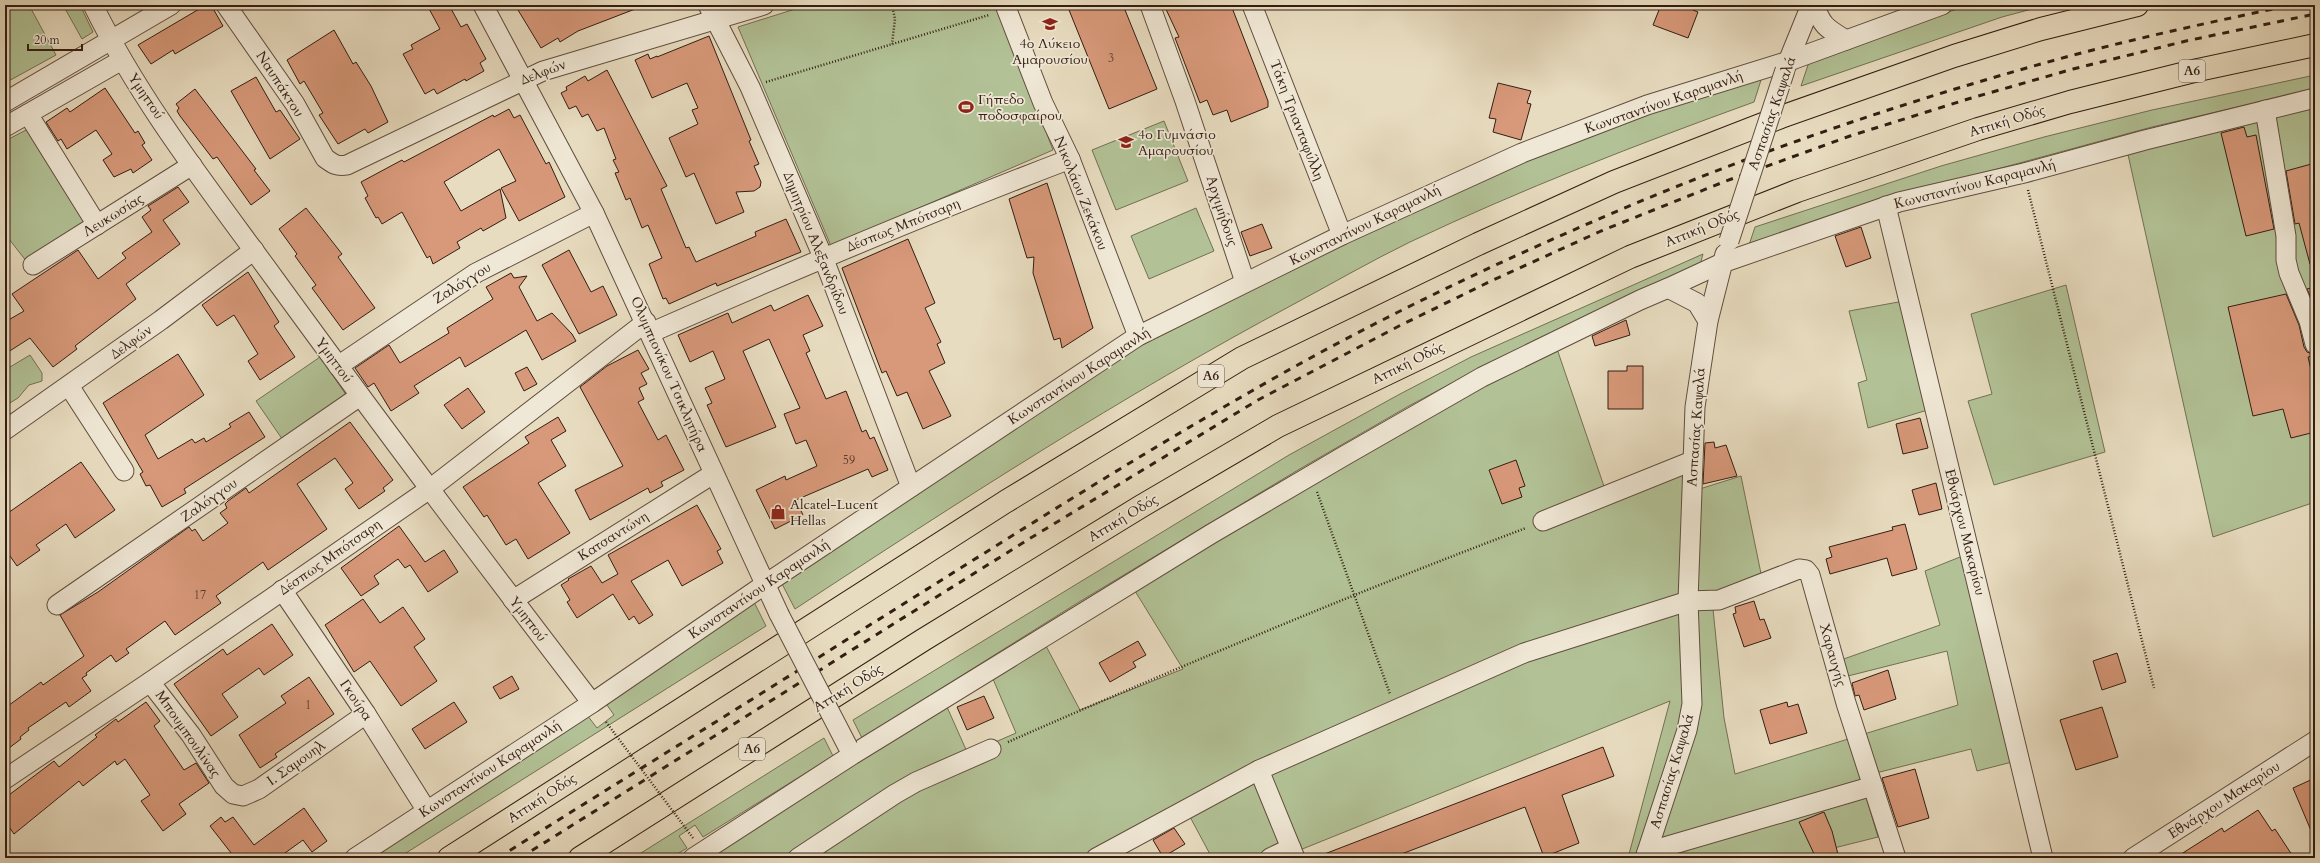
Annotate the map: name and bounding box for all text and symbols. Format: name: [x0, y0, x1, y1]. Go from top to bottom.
school or university icon: 4ο Λύκειο Αμαρουσίου: [1041, 15, 1059, 33]
scale bar: [28, 26, 82, 52]
text: 20 m: [34, 32, 61, 48]
place label: 4ο Λύκειο Αμαρουσίου: [1012, 34, 1088, 69]
street label: Ναυπάκτου: [252, 47, 308, 121]
house number: 3: [1108, 50, 1114, 66]
street label: Ασπασίας Καψαλά: [1744, 53, 1800, 173]
street label: Δελφών: [517, 55, 569, 89]
street label: Τάκη Τριανταφύλλη: [1265, 57, 1329, 183]
road number: Α6: [2179, 60, 2205, 82]
street label: Κωνσταντίνου Καραμανλή: [1582, 66, 1746, 138]
street label: Υμηττού: [124, 69, 168, 123]
place label: Γήπεδο ποδοσφαίρου: [978, 90, 1062, 125]
sports icon: Γήπεδο ποδοσφαίρου: [957, 98, 975, 116]
street label: Αττική Οδός: [1967, 100, 2047, 142]
place label: 4ο Γυμνάσιο Αμαρουσίου: [1138, 125, 1216, 160]
street label: Νικολάου Ζεκάκου: [1049, 133, 1113, 253]
school or university icon: 4ο Γυμνάσιο Αμαρουσίου: [1117, 133, 1135, 151]
street label: Κωνσταντίνου Καραμανλή: [1892, 155, 2058, 213]
street label: Δημητρίου Αλεξανδρίδου: [779, 169, 853, 317]
street label: Αρχιμήδους: [1202, 173, 1242, 249]
street label: Κωνσταντίνου Καραμανλή: [1286, 180, 1444, 270]
street label: Λευκωσίας: [79, 189, 147, 241]
street label: Δέσπως Μπότσαρη: [843, 194, 963, 256]
street label: Αττική Οδός: [1662, 204, 1742, 252]
street label: Ζαλόγγου: [429, 258, 495, 308]
street label: Ολυμπιονίκου Τσικλητήρα: [626, 293, 712, 455]
street label: Δελφών: [106, 320, 156, 364]
street label: Κωνσταντίνου Καραμανλή: [1004, 323, 1154, 429]
street label: Υμηττού: [311, 333, 357, 387]
street label: Αττική Οδός: [1369, 337, 1447, 389]
road number: Α6: [1198, 365, 1224, 387]
street label: Ασπασίας Καψαλά: [1682, 367, 1710, 487]
house number: 59: [843, 452, 855, 468]
street label: Εθνάρχου Μακαρίου: [1940, 467, 1990, 597]
street label: Ζαλόγγου: [177, 474, 241, 526]
street label: Αττική Οδός: [1084, 490, 1162, 546]
place label: Alcatel-Lucent Hellas: [790, 495, 878, 530]
shop icon: Alcatel-Lucent Hellas: [769, 503, 787, 521]
street label: Κατσαντώνη: [574, 507, 652, 565]
street label: Δέσπως Μπότσαρη: [275, 515, 385, 599]
street label: Κωνσταντίνου Καραμανλή: [685, 535, 833, 643]
house number: 17: [194, 587, 206, 603]
street label: Υμηττού: [505, 593, 551, 645]
street label: Χαραυγής: [1815, 621, 1851, 689]
street label: Αττική Οδός: [810, 659, 886, 717]
street label: Γκούρα: [335, 676, 377, 725]
street label: Μπουμπουλίνας: [151, 687, 225, 781]
house number: 1: [305, 697, 311, 713]
street label: Ασπασίας Καψαλά: [1645, 711, 1699, 831]
street label: Κωνσταντίνου Καραμανλή: [415, 716, 565, 822]
street label: Ι. Σαμουηλ: [263, 736, 329, 790]
road number: Α6: [739, 738, 765, 760]
street label: Εθνάρχου Μακαρίου: [2164, 757, 2284, 843]
street label: Αττική Οδός: [504, 769, 580, 827]

